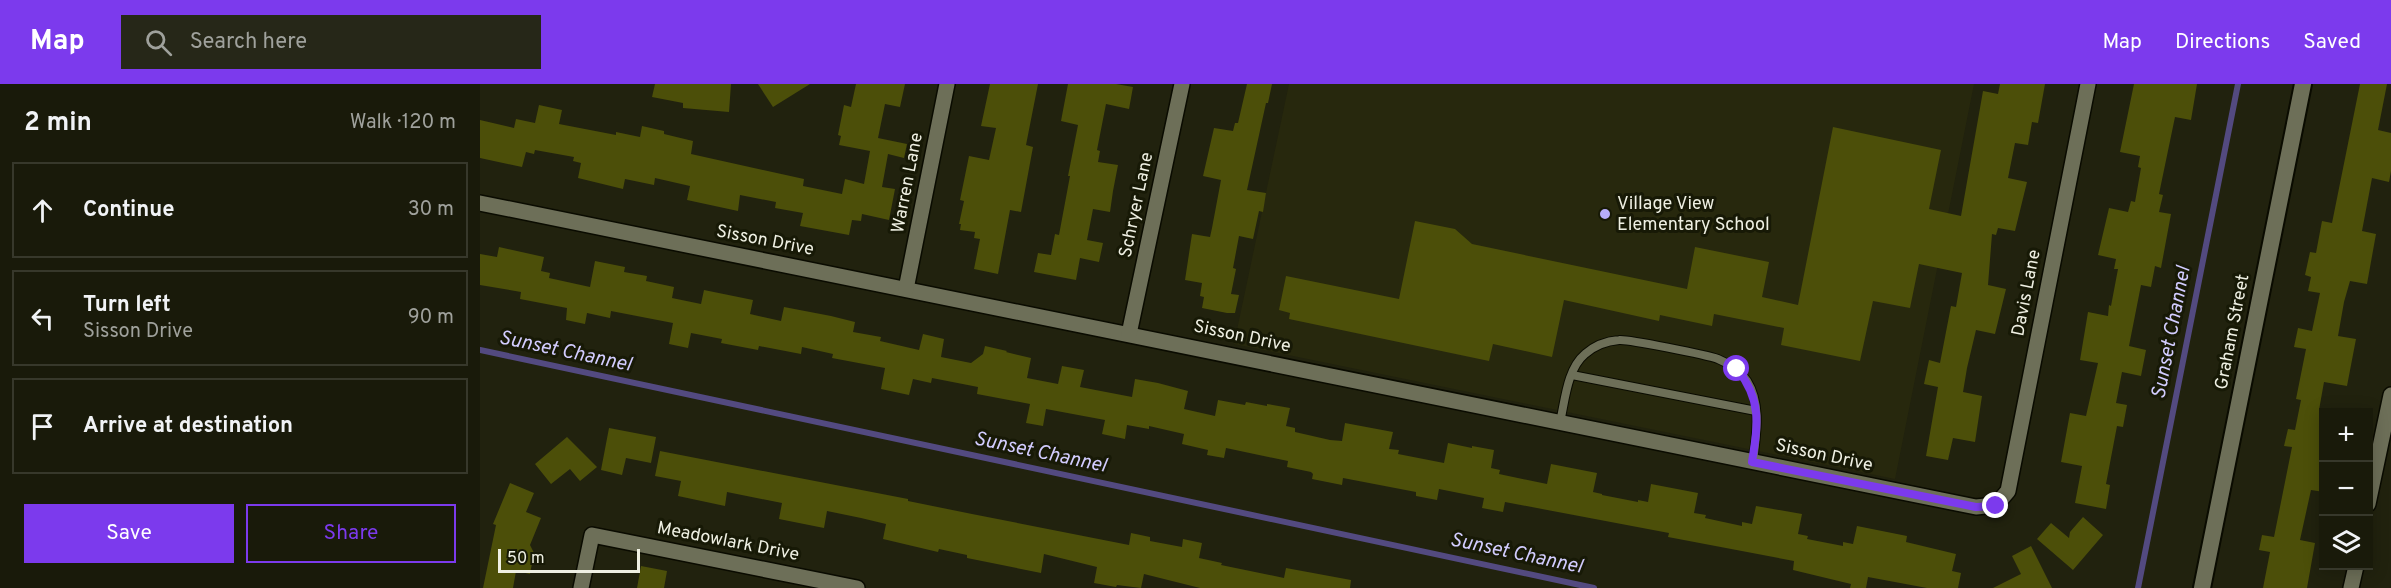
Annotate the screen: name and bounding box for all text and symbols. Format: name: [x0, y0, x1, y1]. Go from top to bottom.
search box: [121, 15, 541, 69]
text: Map: [30, 24, 85, 60]
icon: search: [142, 26, 175, 59]
text: Search here: [190, 29, 307, 56]
text: Map: [2102, 29, 2142, 56]
text: Directions: [2175, 29, 2270, 56]
text: Saved: [2303, 29, 2361, 56]
text: 2 min: [24, 107, 92, 140]
text: Walk · 120 m: [350, 110, 456, 136]
street label: Warren Lane: [887, 131, 929, 235]
street label: Schryer Lane: [1115, 150, 1159, 260]
place label: Village View Elementary School: [1617, 193, 1770, 237]
icon: ahead: [26, 194, 59, 227]
text: Continue: [83, 197, 174, 224]
text: 30 m: [408, 197, 454, 223]
marker: Village View Elementary School: [1598, 207, 1612, 221]
street label: Sisson Drive: [714, 220, 816, 262]
street label: Davis Lane: [2007, 248, 2047, 338]
water label: Sunset Channel: [2146, 263, 2198, 402]
street label: Graham Street: [2211, 272, 2255, 392]
text: Turn left: [83, 292, 171, 319]
icon: left: [26, 302, 59, 335]
text: 90 m: [408, 305, 454, 331]
street label: Sisson Drive: [1191, 315, 1293, 359]
text: Sisson Drive: [83, 319, 193, 345]
water label: Sunset Channel: [496, 325, 635, 379]
route start: [1723, 355, 1749, 381]
map controls: [2319, 408, 2373, 570]
button: +: [2319, 408, 2373, 462]
icon: arrive: [26, 410, 59, 443]
text: Arrive at destination: [83, 413, 293, 440]
water label: Sunset Channel: [971, 426, 1110, 480]
street label: Sisson Drive: [1773, 434, 1875, 478]
button: −: [2319, 462, 2373, 516]
route end: [1982, 492, 2008, 518]
button: Save: [24, 504, 234, 563]
button: Share: [246, 504, 456, 563]
button: layers: [2319, 516, 2373, 570]
street label: Meadowlark Drive: [655, 517, 801, 567]
water label: Sunset Channel: [1447, 527, 1586, 581]
scale bar: [498, 546, 640, 574]
text: 50 m: [507, 549, 545, 569]

